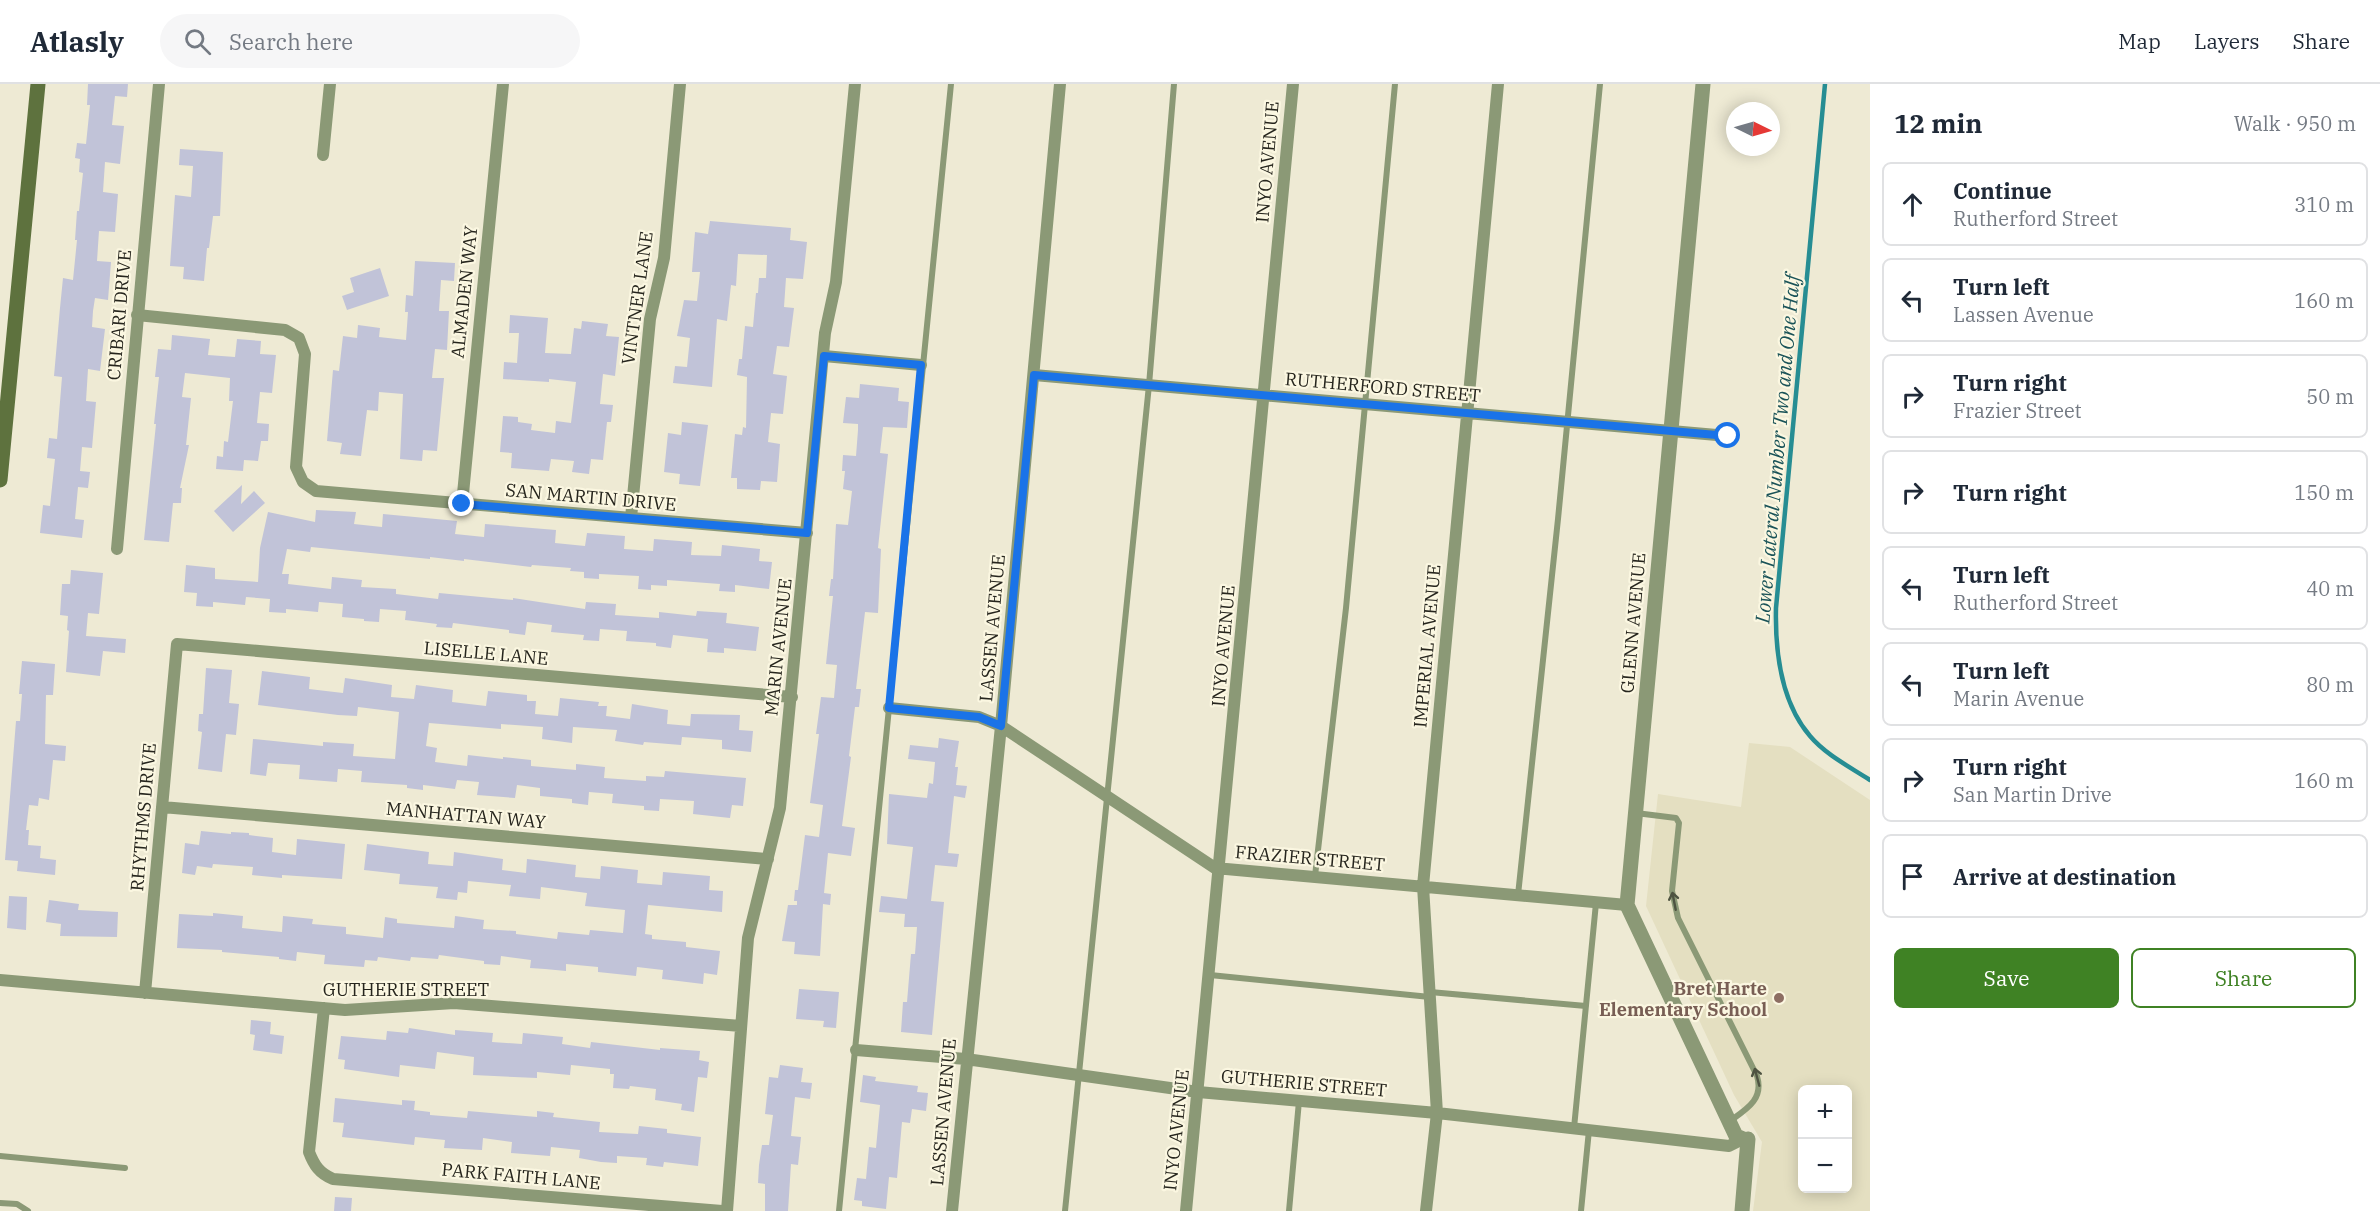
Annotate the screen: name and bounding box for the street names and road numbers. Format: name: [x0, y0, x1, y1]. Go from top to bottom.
street label: INYO AVENUE: [1250, 100, 1284, 224]
street label: ALMADEN WAY: [446, 224, 482, 359]
street label: VINTNER LANE: [616, 230, 658, 366]
street label: CRIBARI DRIVE: [102, 249, 136, 381]
street label: RUTHERFORD STREET: [1284, 367, 1482, 407]
street label: SAN MARTIN DRIVE: [505, 478, 677, 516]
street label: GLENN AVENUE: [1615, 552, 1651, 694]
street label: LASSEN AVENUE: [974, 553, 1010, 703]
street label: IMPERIAL AVENUE: [1408, 563, 1446, 729]
street label: MARIN AVENUE: [759, 577, 797, 717]
street label: INYO AVENUE: [1206, 584, 1240, 708]
street label: LISELLE LANE: [423, 636, 549, 670]
street label: RHYTHMS DRIVE: [125, 742, 161, 892]
street label: MANHATTAN WAY: [385, 797, 548, 834]
street label: FRAZIER STREET: [1234, 840, 1386, 876]
street label: GUTHERIE STREET: [323, 978, 490, 1001]
street label: LASSEN AVENUE: [925, 1037, 961, 1187]
street label: GUTHERIE STREET: [1220, 1064, 1388, 1102]
street label: INYO AVENUE: [1158, 1068, 1194, 1192]
street label: PARK FAITH LANE: [441, 1158, 601, 1194]

